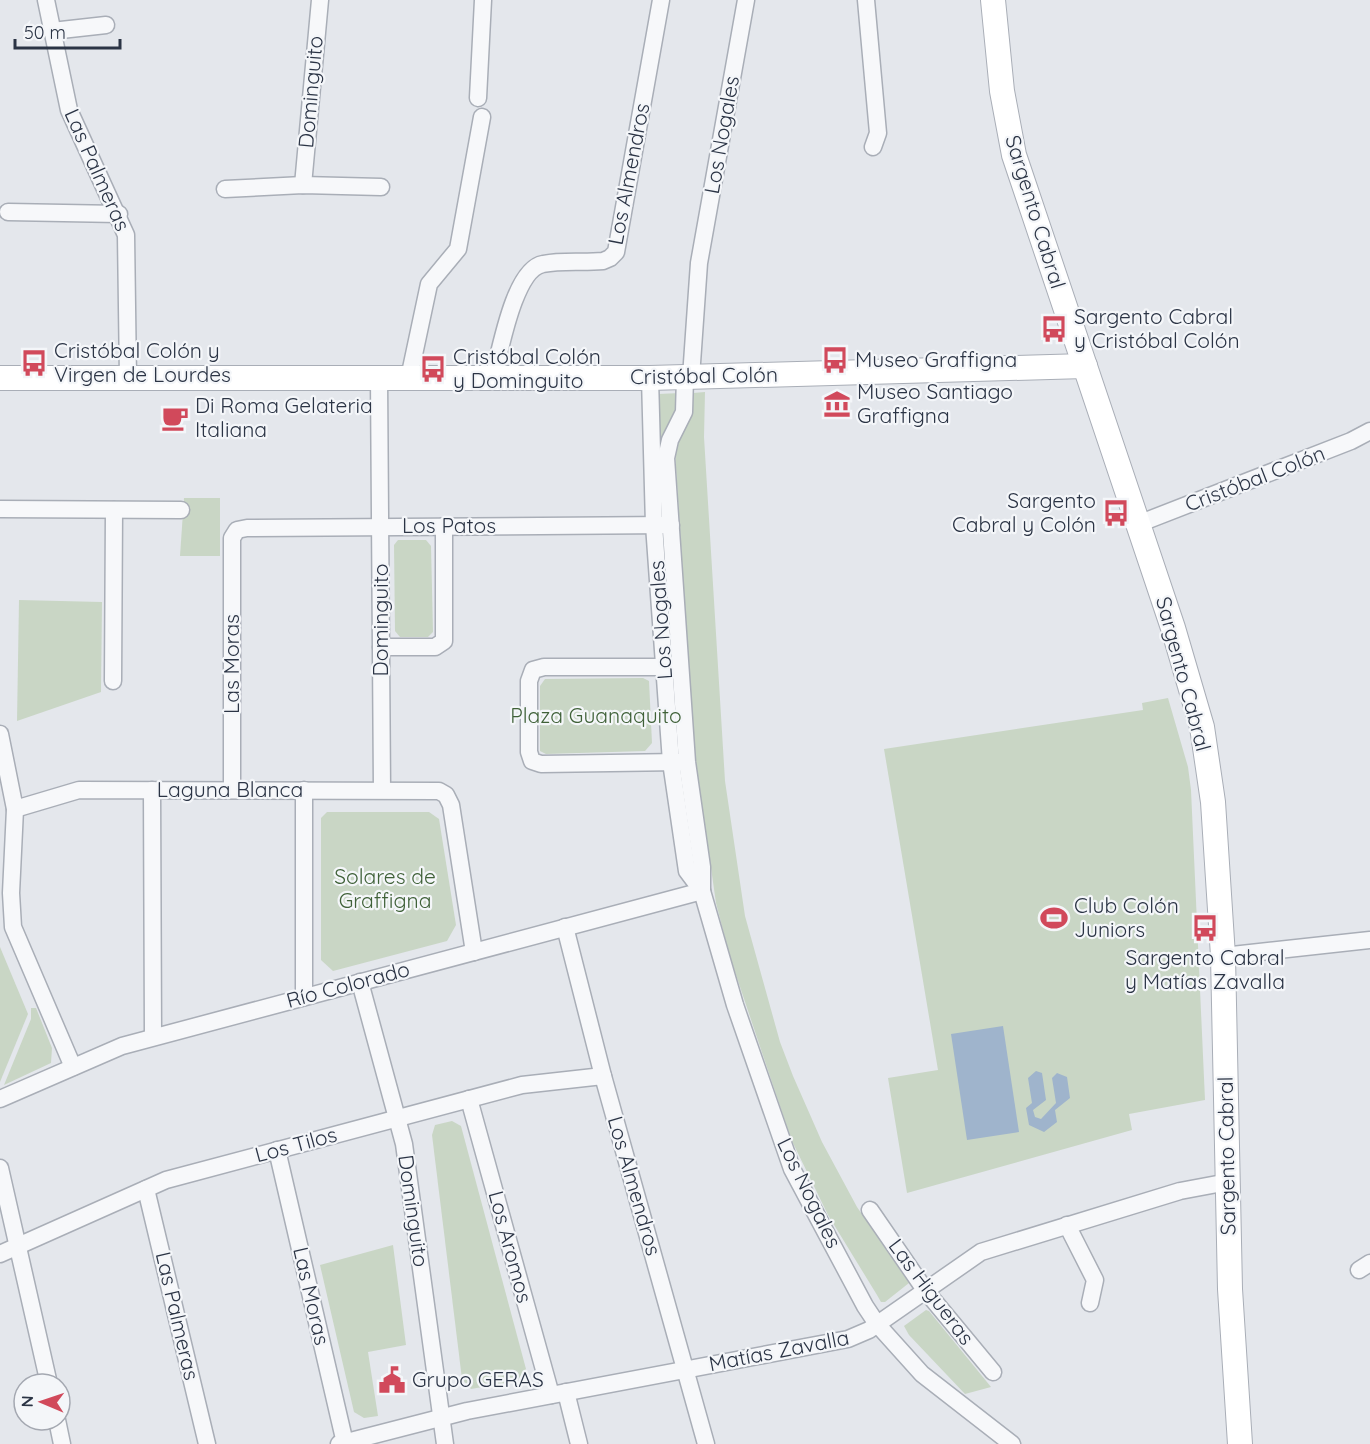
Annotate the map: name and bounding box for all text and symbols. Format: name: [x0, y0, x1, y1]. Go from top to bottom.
scale bar: [15, 12, 120, 50]
text: 50 m: [24, 21, 66, 44]
street label: Dominguito: [292, 35, 328, 149]
street label: Los Nogales: [698, 74, 744, 196]
street label: Los Almendros: [602, 101, 655, 247]
street label: Las Palmeras: [59, 105, 136, 235]
street label: Sargento Cabral: [1000, 132, 1072, 292]
place label: Sargento Cabral y Cristóbal Colón: [1074, 303, 1240, 353]
bus stop icon: Sargento Cabral y Cristóbal Colón: [1039, 314, 1069, 344]
place label: Cristóbal Colón y Virgen de Lourdes: [54, 337, 231, 387]
place label: Cristóbal Colón y Dominguito: [453, 343, 601, 393]
bus stop icon: Museo Graffigna: [820, 345, 850, 375]
place label: Museo Graffigna: [855, 346, 1017, 372]
bus stop icon: Cristóbal Colón y Virgen de Lourdes: [19, 348, 49, 378]
bus stop icon: Cristóbal Colón y Dominguito: [418, 354, 448, 384]
street label: Cristóbal Colón: [630, 361, 778, 389]
place label: Museo Santiago Graffigna: [857, 378, 1013, 428]
museum icon: Museo Santiago Graffigna: [822, 389, 852, 419]
place label: Di Roma Gelateria Italiana: [195, 392, 373, 442]
cafe icon: Di Roma Gelateria Italiana: [160, 403, 190, 433]
street label: Cristóbal Colón: [1181, 439, 1328, 517]
place label: Sargento Cabral y Colón: [952, 487, 1096, 537]
bus stop icon: Sargento Cabral y Colón: [1101, 498, 1131, 528]
street label: Los Patos: [402, 512, 496, 538]
street label: Los Nogales: [643, 560, 677, 681]
street label: Dominguito: [367, 564, 393, 676]
street label: Sargento Cabral: [1151, 594, 1217, 754]
street label: Las Moras: [218, 614, 244, 714]
park label: Plaza Guanaquito: [510, 702, 682, 728]
street label: Laguna Blanca: [157, 776, 303, 802]
park label: Solares de Graffigna: [334, 863, 436, 913]
place label: Club Colón Juniors: [1074, 892, 1179, 942]
sports icon: Club Colón Juniors: [1039, 903, 1069, 933]
bus stop icon: Sargento Cabral y Matías Zavalla: [1190, 913, 1220, 943]
place label: Sargento Cabral y Matías Zavalla: [1125, 944, 1285, 994]
street label: Río Colorado: [283, 955, 412, 1013]
street label: Sargento Cabral: [1212, 1076, 1240, 1236]
street label: Los Almendros: [603, 1113, 667, 1258]
street label: Los Tilos: [252, 1121, 340, 1167]
street label: Los Nogales: [772, 1133, 848, 1252]
street label: Dominguito: [393, 1153, 435, 1269]
street label: Los Aromos: [484, 1188, 538, 1306]
street label: Las Higueras: [883, 1233, 980, 1350]
street label: Las Moras: [288, 1244, 336, 1347]
street label: Las Palmeras: [151, 1249, 205, 1382]
street label: Matías Zavalla: [707, 1324, 851, 1376]
public building icon: Grupo GERAS: [377, 1365, 407, 1395]
place label: Grupo GERAS: [412, 1366, 544, 1392]
north arrow: [12, 1372, 72, 1432]
text: N: [17, 1395, 37, 1408]

